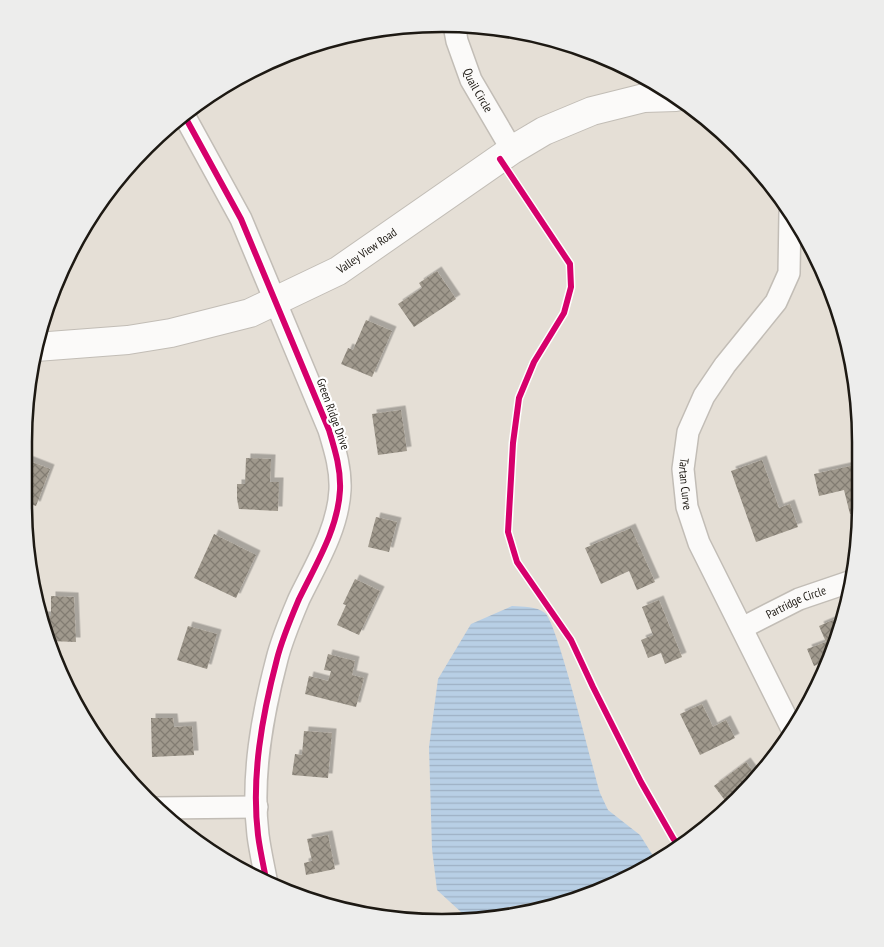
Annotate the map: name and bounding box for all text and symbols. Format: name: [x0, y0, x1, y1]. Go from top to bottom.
street label: Quail Circle: [460, 66, 496, 115]
street label: Valley View Road: [333, 224, 399, 277]
street label: Green Ridge Drive: [314, 376, 353, 452]
street label: Tartan Curve: [676, 457, 696, 512]
street label: Partridge Circle: [763, 582, 828, 622]

